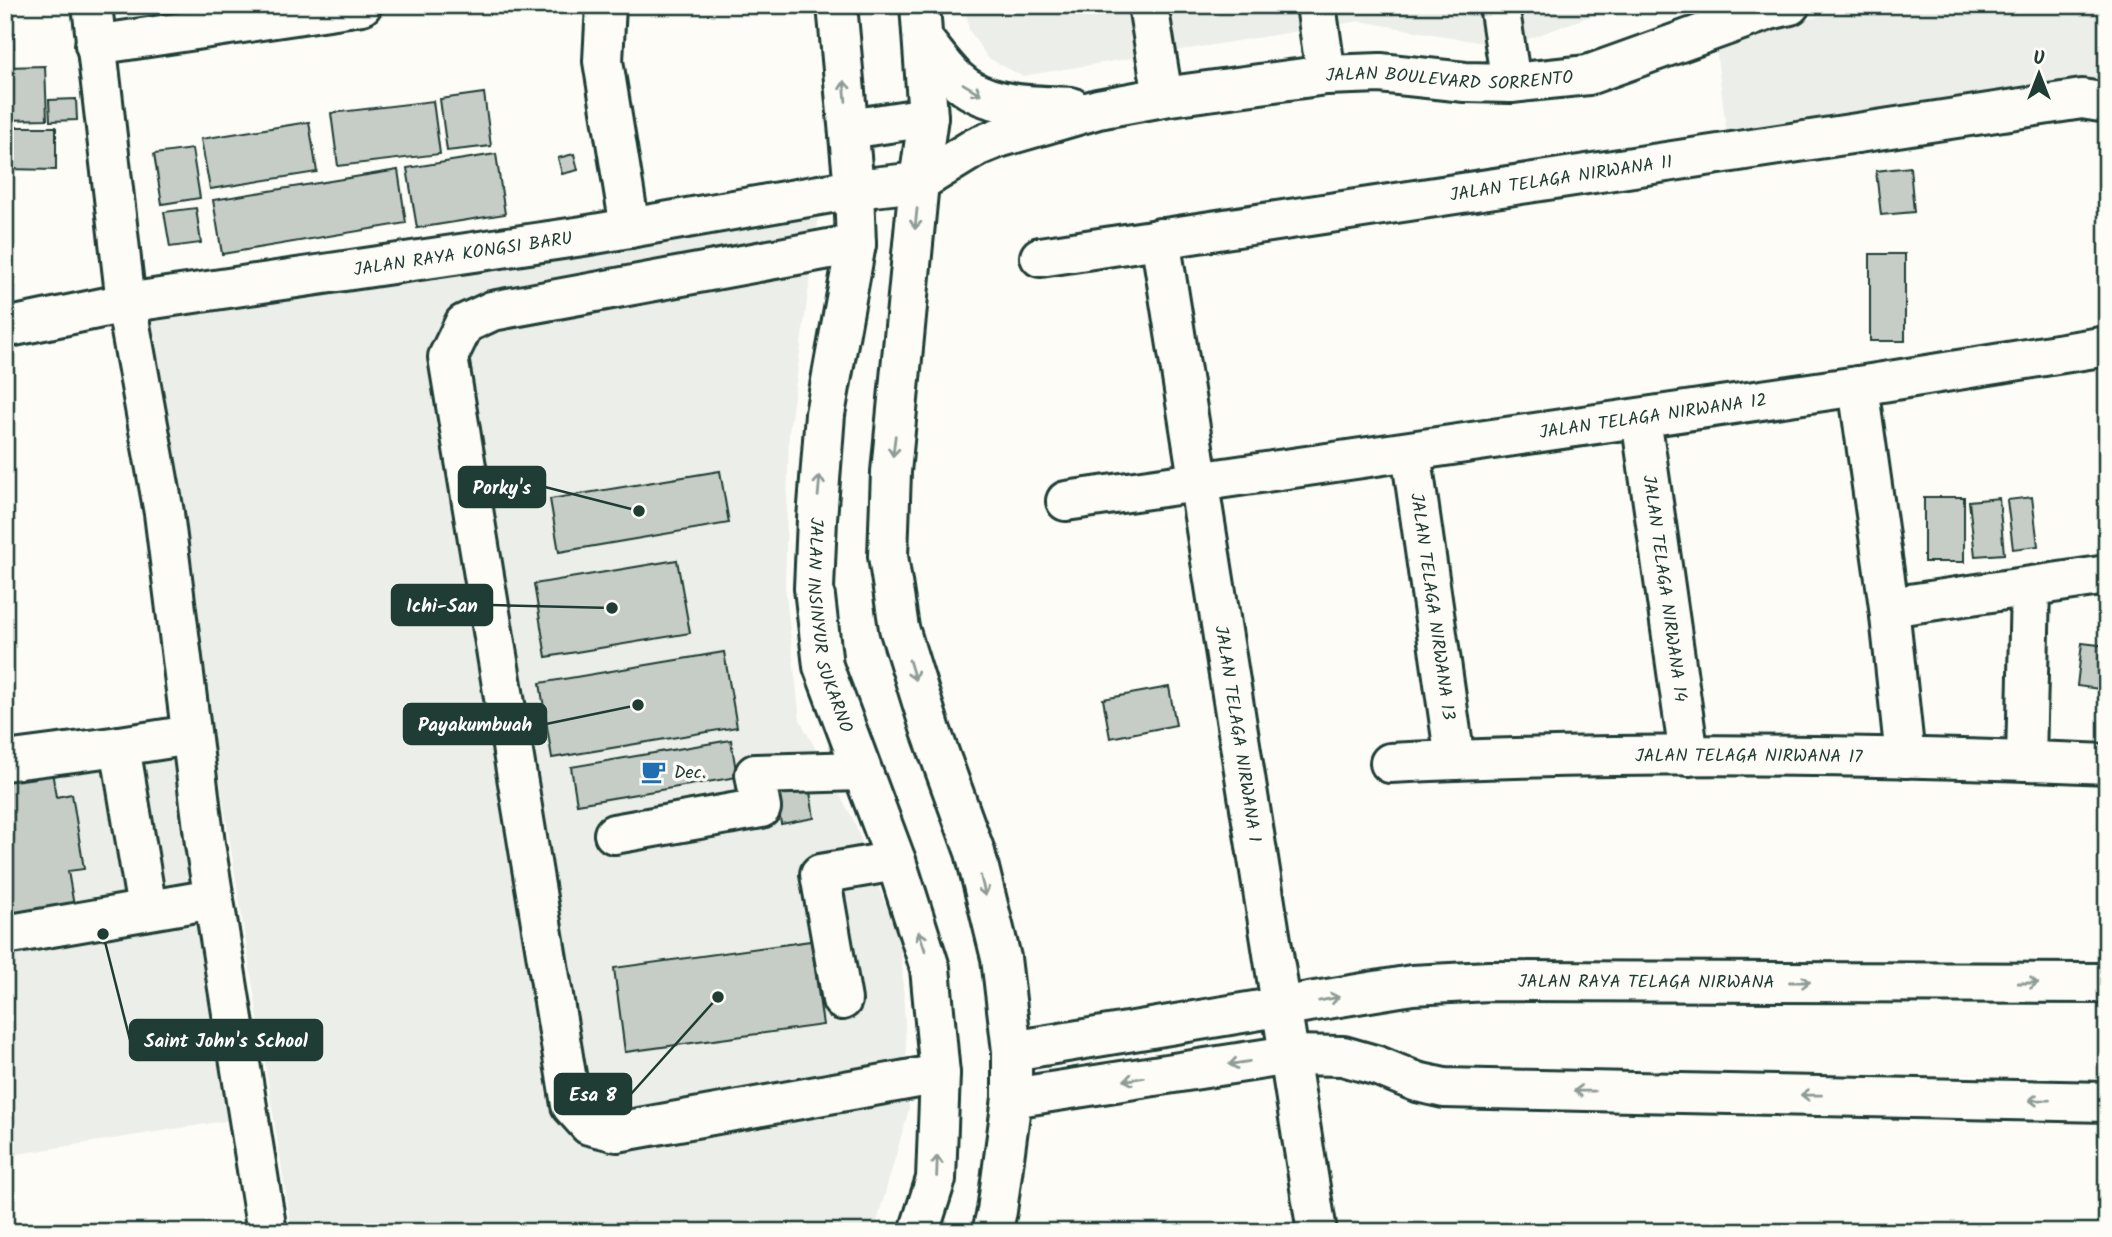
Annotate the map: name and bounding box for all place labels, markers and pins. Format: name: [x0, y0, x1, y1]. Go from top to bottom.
callout: Porky's: [459, 467, 545, 507]
callout: Ichi-San: [392, 585, 492, 625]
callout: Payakumbuah: [404, 704, 546, 744]
cafe icon: Dec.: [640, 758, 668, 786]
place label: Dec.: [674, 759, 706, 788]
callout: Saint John's School: [130, 1020, 322, 1060]
callout: Esa 8: [555, 1074, 631, 1114]

